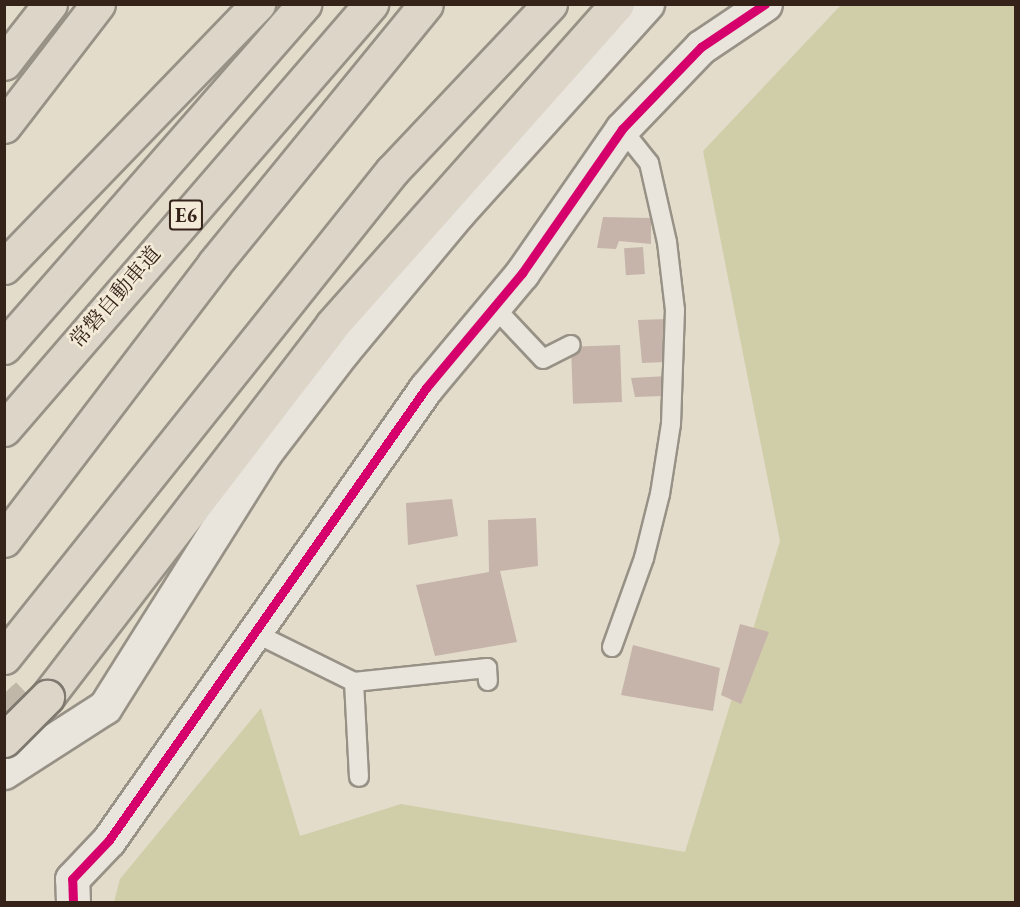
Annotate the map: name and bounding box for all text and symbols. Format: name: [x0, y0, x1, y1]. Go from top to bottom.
road number: E6: [168, 198, 204, 232]
street label: 常磐自動車道: [64, 241, 166, 353]

